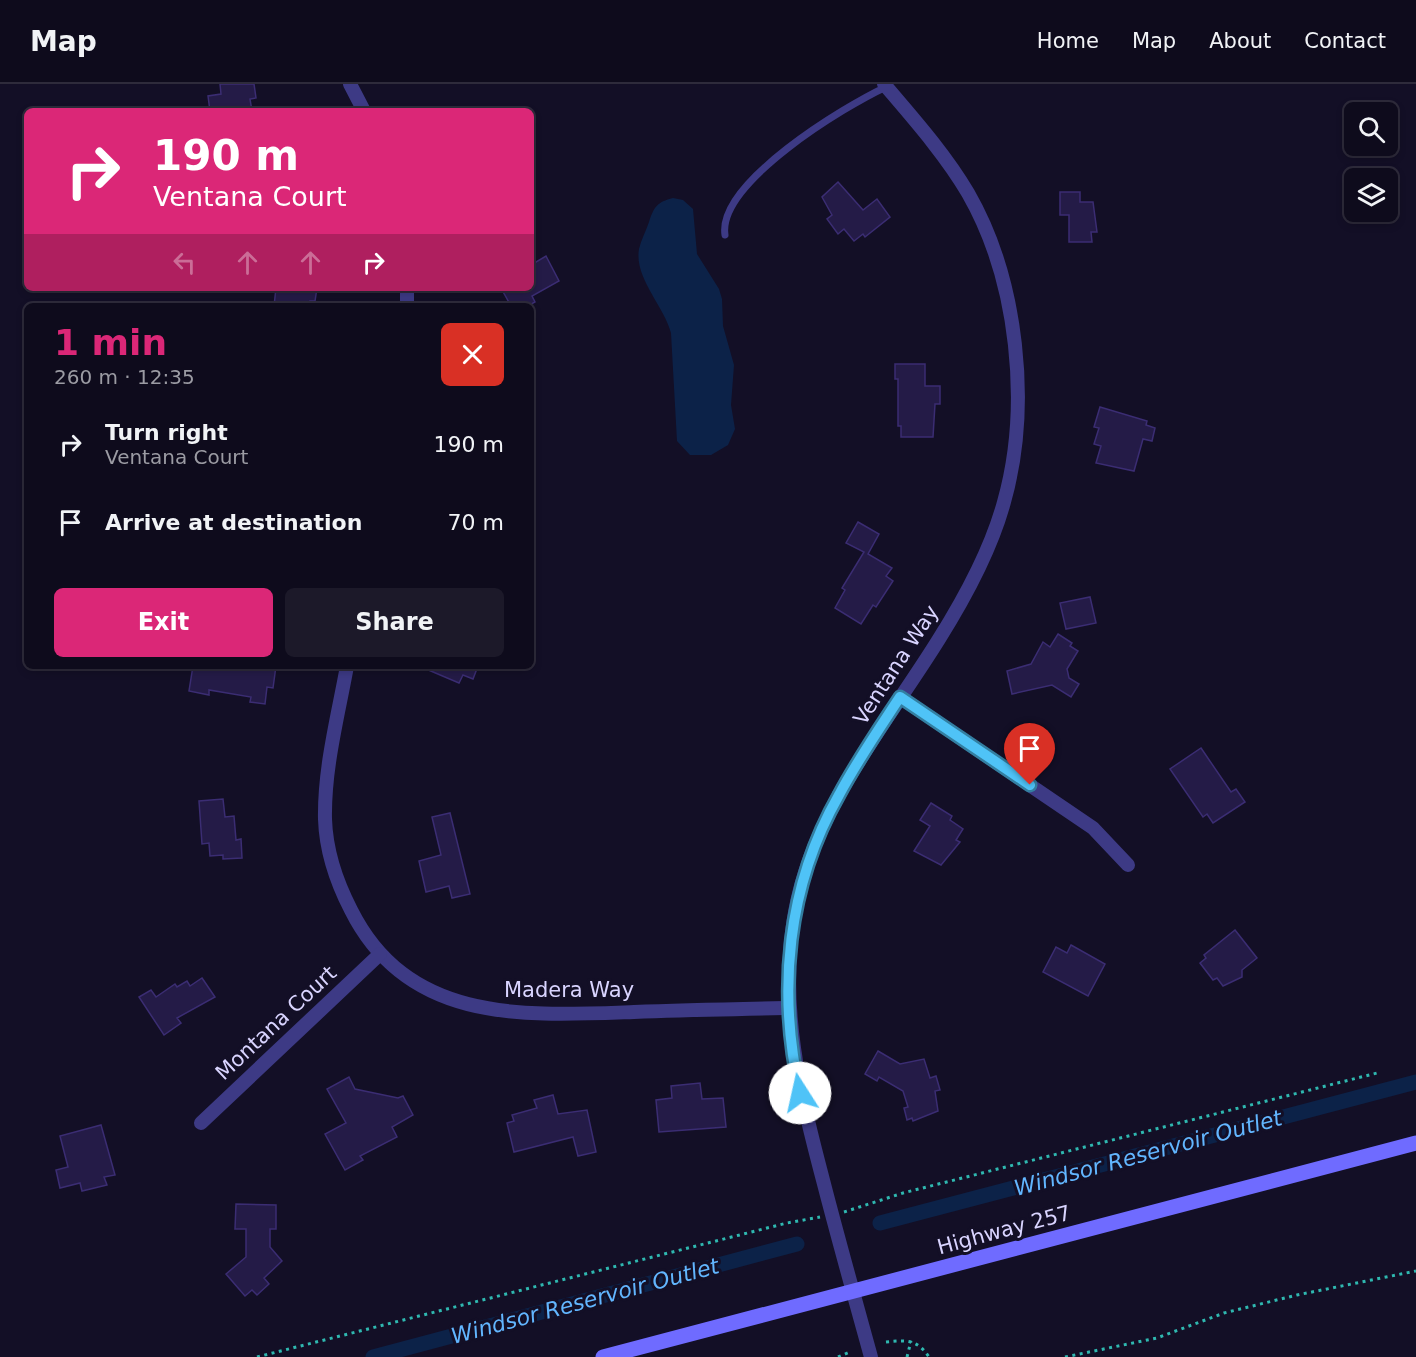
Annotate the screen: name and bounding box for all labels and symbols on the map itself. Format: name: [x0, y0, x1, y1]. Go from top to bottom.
street label: Ventana Way: [848, 601, 944, 729]
pin: [1004, 723, 1055, 785]
street label: Montana Court: [211, 961, 341, 1085]
street label: Madera Way: [504, 978, 634, 1002]
position arrow: [768, 1061, 832, 1125]
water label: Windsor Reservoir Outlet: [1011, 1105, 1286, 1201]
street label: Highway 257: [934, 1201, 1074, 1259]
water label: Windsor Reservoir Outlet: [448, 1253, 723, 1349]

